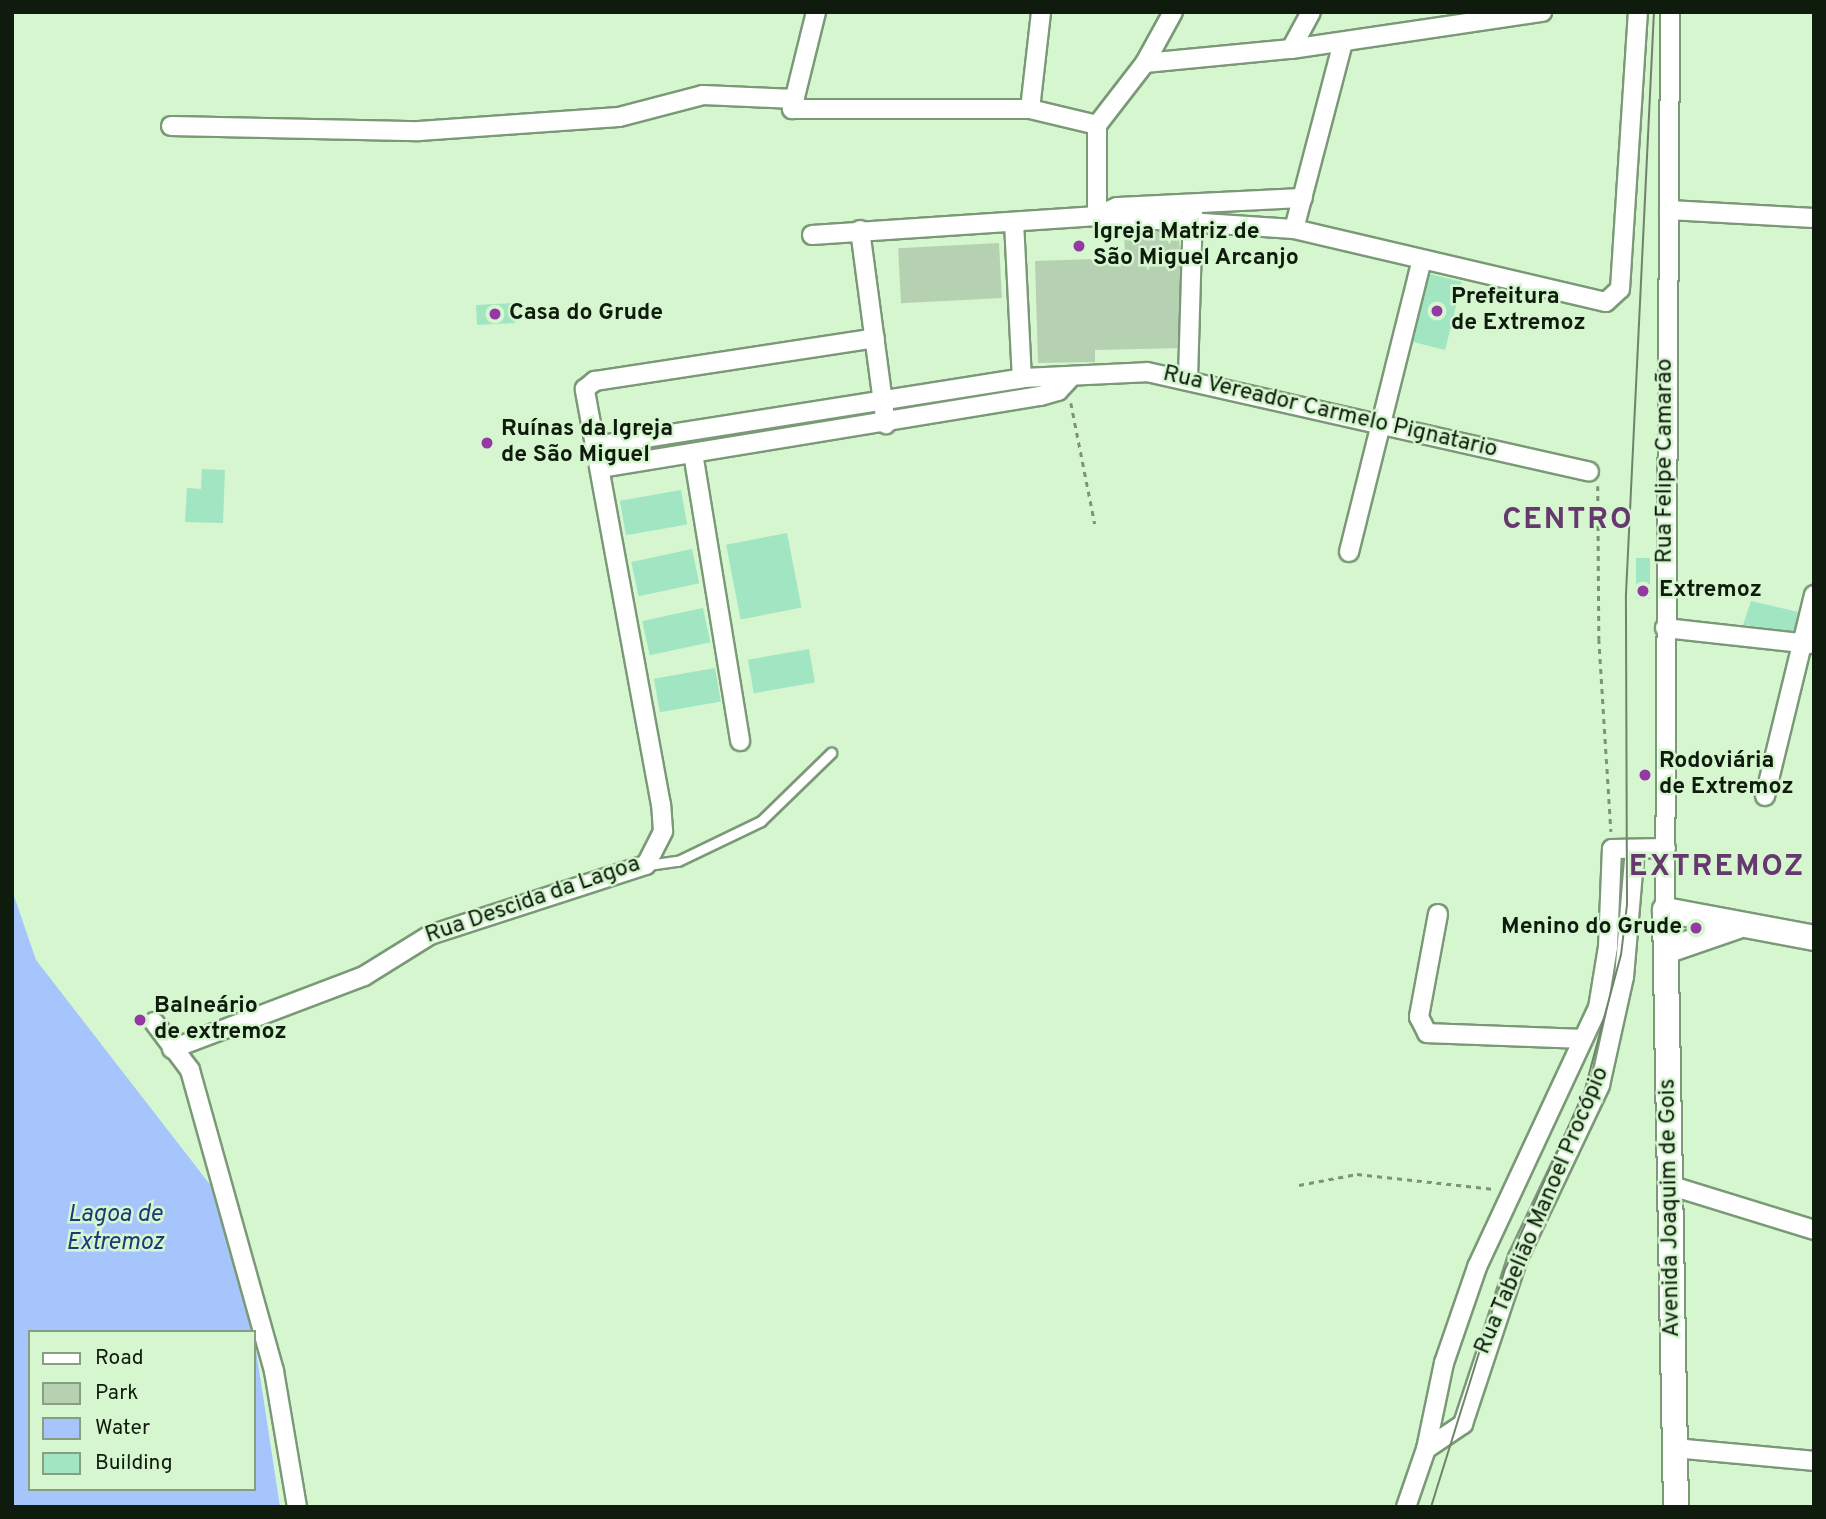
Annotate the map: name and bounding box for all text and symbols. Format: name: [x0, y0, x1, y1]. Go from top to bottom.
place label: Igreja Matriz de São Miguel Arcanjo: [1093, 219, 1300, 273]
marker: Igreja Matriz de São Miguel Arcanjo: [1071, 238, 1087, 254]
place label: Prefeitura de Extremoz: [1451, 284, 1586, 338]
place label: Casa do Grude: [509, 300, 663, 328]
marker: Prefeitura de Extremoz: [1429, 303, 1445, 319]
marker: Casa do Grude: [487, 306, 503, 322]
street label: Rua Felipe Camarão: [1652, 359, 1680, 563]
street label: Rua Vereador Carmelo Pignatario: [1160, 361, 1500, 465]
place label: Ruínas da Igreja de São Miguel: [501, 416, 673, 470]
marker: Ruínas da Igreja de São Miguel: [479, 435, 495, 451]
district label: CENTRO: [1503, 503, 1633, 539]
place label: Extremoz: [1659, 577, 1762, 605]
marker: Extremoz: [1633, 581, 1653, 601]
place label: Rodoviária de Extremoz: [1659, 748, 1794, 802]
marker: Rodoviária de Extremoz: [1637, 767, 1653, 783]
district label: EXTREMOZ: [1630, 850, 1804, 886]
street label: Rua Descida da Lagoa: [422, 851, 644, 951]
place label: Menino do Grude: [1501, 914, 1682, 942]
marker: Menino do Grude: [1688, 920, 1704, 936]
place label: Balneário de extremoz: [154, 993, 287, 1047]
marker: Balneário de extremoz: [132, 1012, 148, 1028]
street label: Rua Tabelião Manoel Procópio: [1470, 1063, 1616, 1359]
street label: Avenida Joaquim de Gois: [1655, 1078, 1687, 1338]
water label: Lagoa de Extremoz: [66, 1202, 164, 1258]
legend: [28, 1330, 256, 1491]
text: Road: [95, 1345, 144, 1372]
text: Park: [95, 1380, 138, 1407]
text: Water: [95, 1415, 150, 1442]
text: Building: [95, 1450, 173, 1477]

